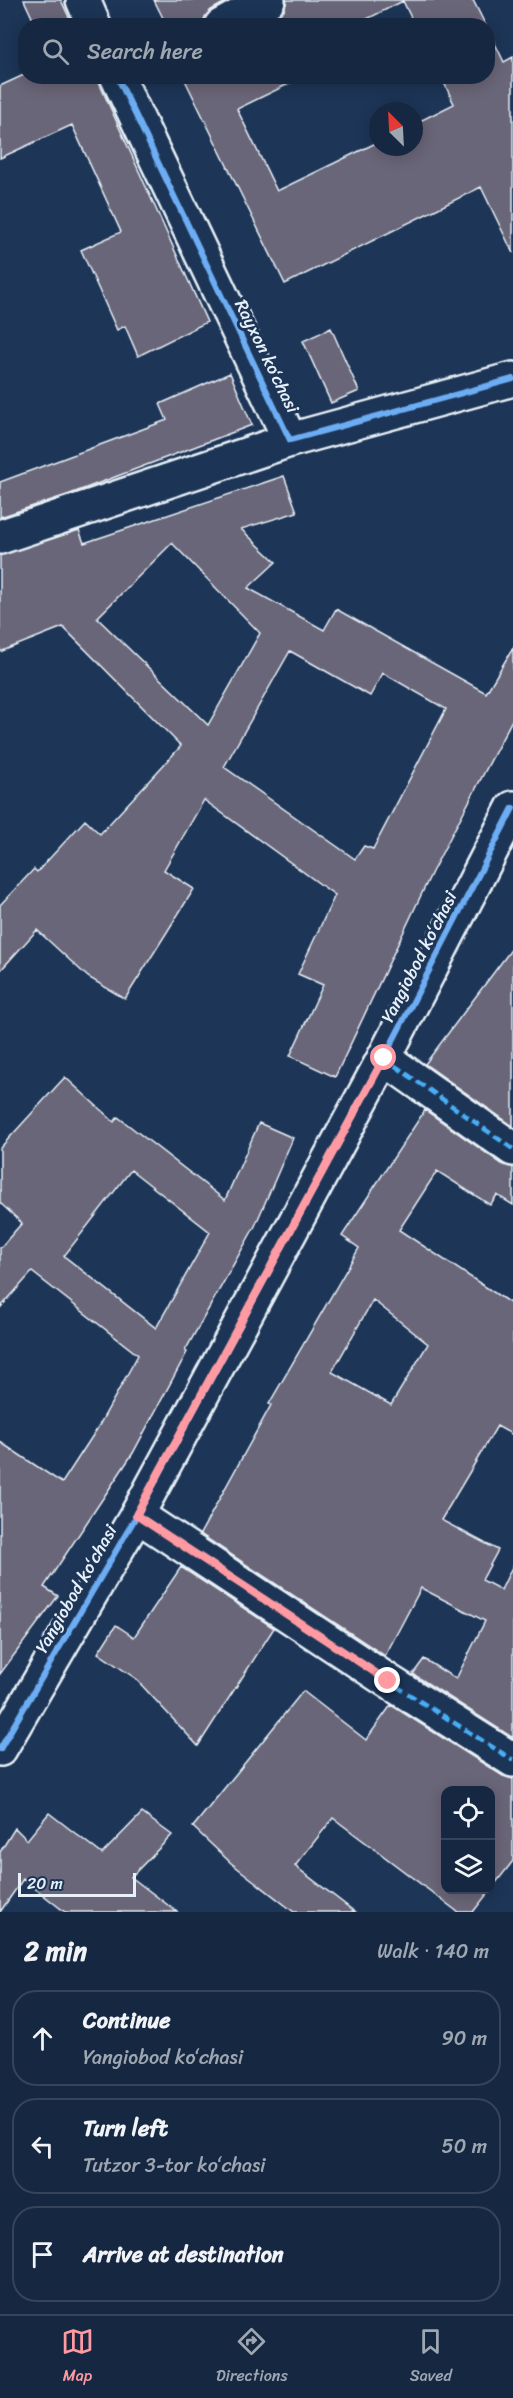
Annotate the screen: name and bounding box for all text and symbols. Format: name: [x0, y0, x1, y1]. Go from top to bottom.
search box: [18, 18, 495, 84]
text: Search here: [87, 32, 203, 71]
icon: search: [39, 35, 72, 68]
north arrow: [369, 102, 423, 156]
street label: Rayxon koʻchasi: [226, 293, 309, 419]
street label: Yangiobod koʻchasi: [372, 885, 466, 1029]
route start: [370, 1044, 396, 1070]
street label: Yangiobod koʻchasi: [26, 1518, 126, 1659]
route end: [374, 1667, 400, 1693]
map controls: [441, 1786, 495, 1894]
button: locate: [441, 1786, 495, 1840]
button: layers: [441, 1840, 495, 1894]
text: 20 m: [27, 1869, 63, 1898]
scale bar: [18, 1870, 136, 1898]
text: 2 min: [24, 1928, 87, 1974]
text: Walk · 140 m: [377, 1934, 489, 1969]
text: Continue: [83, 2001, 171, 2040]
text: 90 m: [442, 2021, 487, 2056]
icon: ahead: [26, 2022, 59, 2055]
text: Yangiobod koʻchasi: [83, 2040, 243, 2075]
text: Turn left: [83, 2109, 168, 2148]
text: 50 m: [442, 2129, 487, 2164]
icon: left: [26, 2130, 59, 2163]
text: Tutzor 3-tor koʻchasi: [83, 2148, 266, 2183]
text: Arrive at destination: [83, 2235, 284, 2274]
icon: arrive: [26, 2238, 59, 2271]
tab: Map: [61, 2325, 94, 2390]
tab: Directions: [216, 2325, 288, 2390]
tab: Saved: [410, 2325, 452, 2390]

